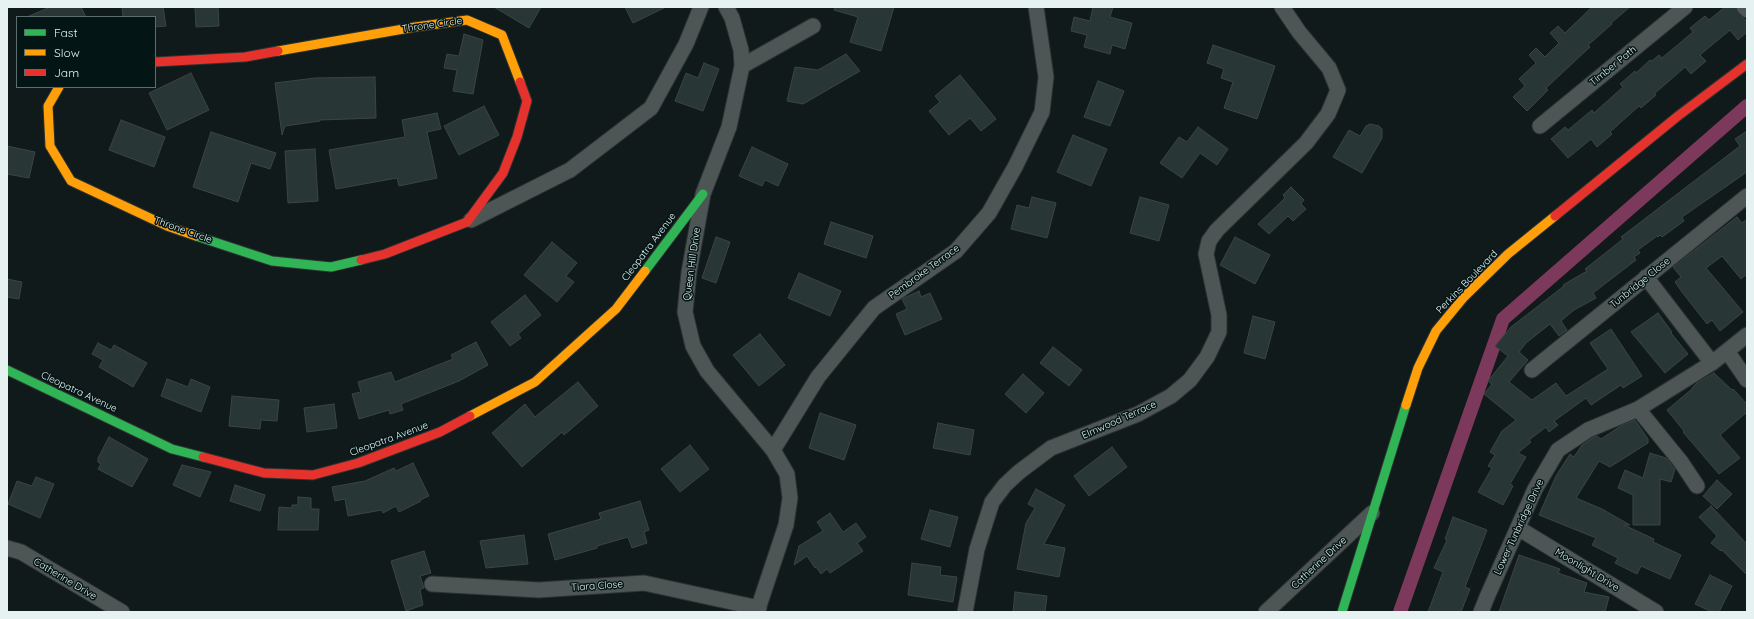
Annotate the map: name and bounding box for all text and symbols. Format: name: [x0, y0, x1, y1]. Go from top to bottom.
street label: Throne Circle: [401, 15, 463, 35]
legend: [16, 16, 156, 88]
text: Fast: [54, 25, 78, 40]
street label: Timber Path: [1587, 44, 1639, 88]
text: Slow: [54, 45, 80, 60]
text: Jam: [54, 65, 79, 80]
street label: Cleopatra Avenue: [619, 210, 679, 284]
street label: Throne Circle: [152, 214, 214, 246]
street label: Queen Hill Drive: [681, 227, 703, 301]
street label: Pembroke Terrace: [886, 242, 962, 302]
street label: Perkins Boulevard: [1434, 248, 1500, 316]
street label: Tunbridge Close: [1607, 255, 1673, 311]
street label: Cleopatra Avenue: [39, 369, 119, 415]
street label: Elmwood Terrace: [1080, 398, 1158, 442]
street label: Cleopatra Avenue: [348, 419, 430, 459]
street label: Lower Tunbridge Drive: [1492, 477, 1546, 577]
street label: Catherine Drive: [1289, 534, 1349, 592]
street label: Moonlight Drive: [1553, 546, 1621, 594]
street label: Catherine Drive: [31, 555, 99, 603]
street label: Tiara Close: [571, 578, 623, 594]

